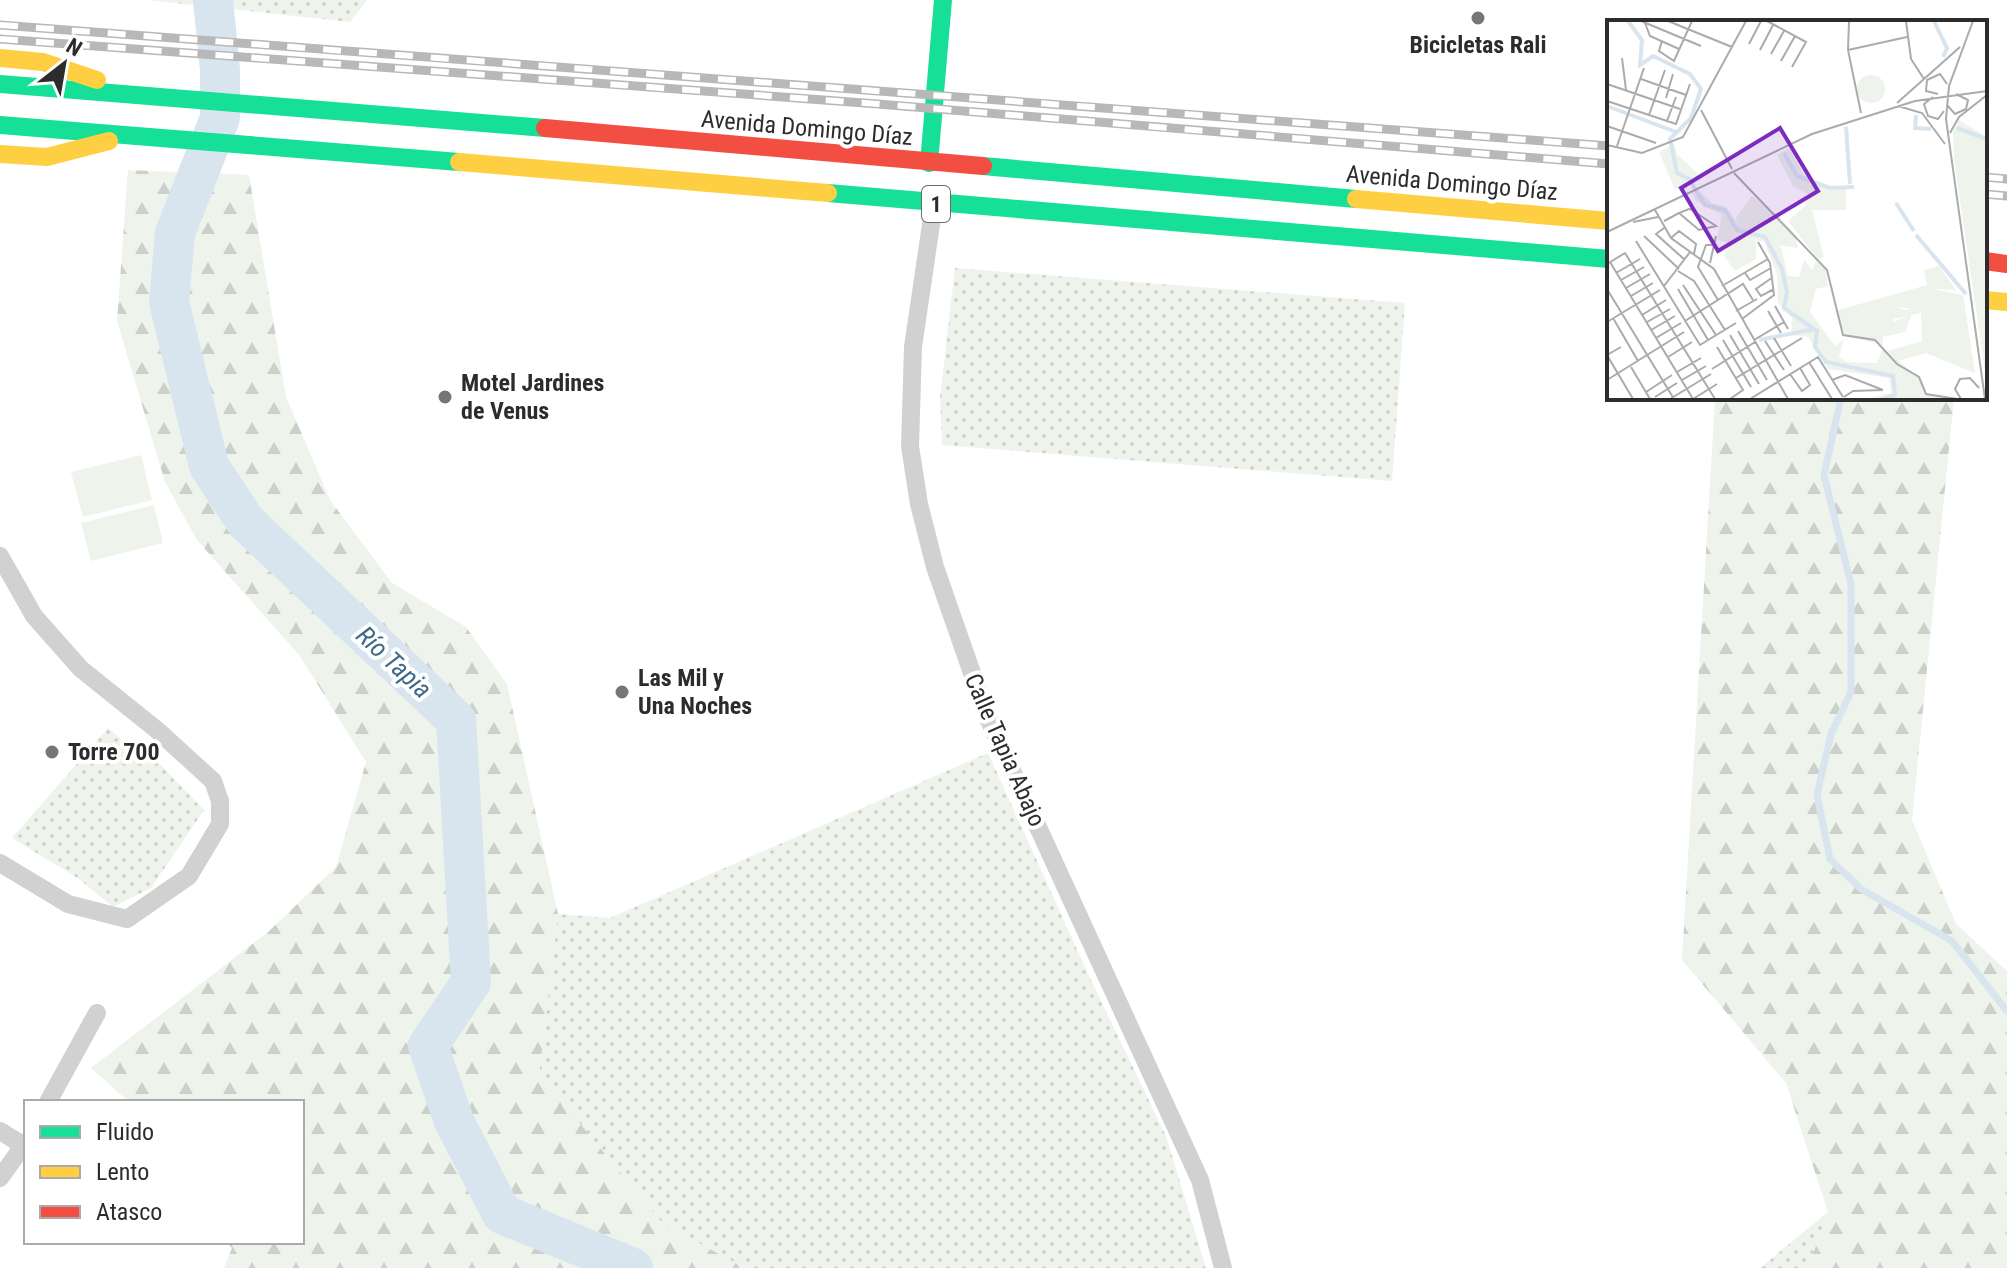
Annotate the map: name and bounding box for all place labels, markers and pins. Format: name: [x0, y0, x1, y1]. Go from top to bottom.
marker: Bicicletas Rali: [1469, 9, 1487, 27]
place label: Bicicletas Rali: [1410, 31, 1546, 59]
place label: Motel Jardines de Venus: [461, 369, 605, 425]
marker: Motel Jardines de Venus: [436, 388, 454, 406]
place label: Las Mil y Una Noches: [638, 664, 752, 720]
marker: Las Mil y Una Noches: [613, 683, 631, 701]
place label: Torre 700: [68, 738, 160, 766]
marker: Torre 700: [43, 743, 61, 761]

